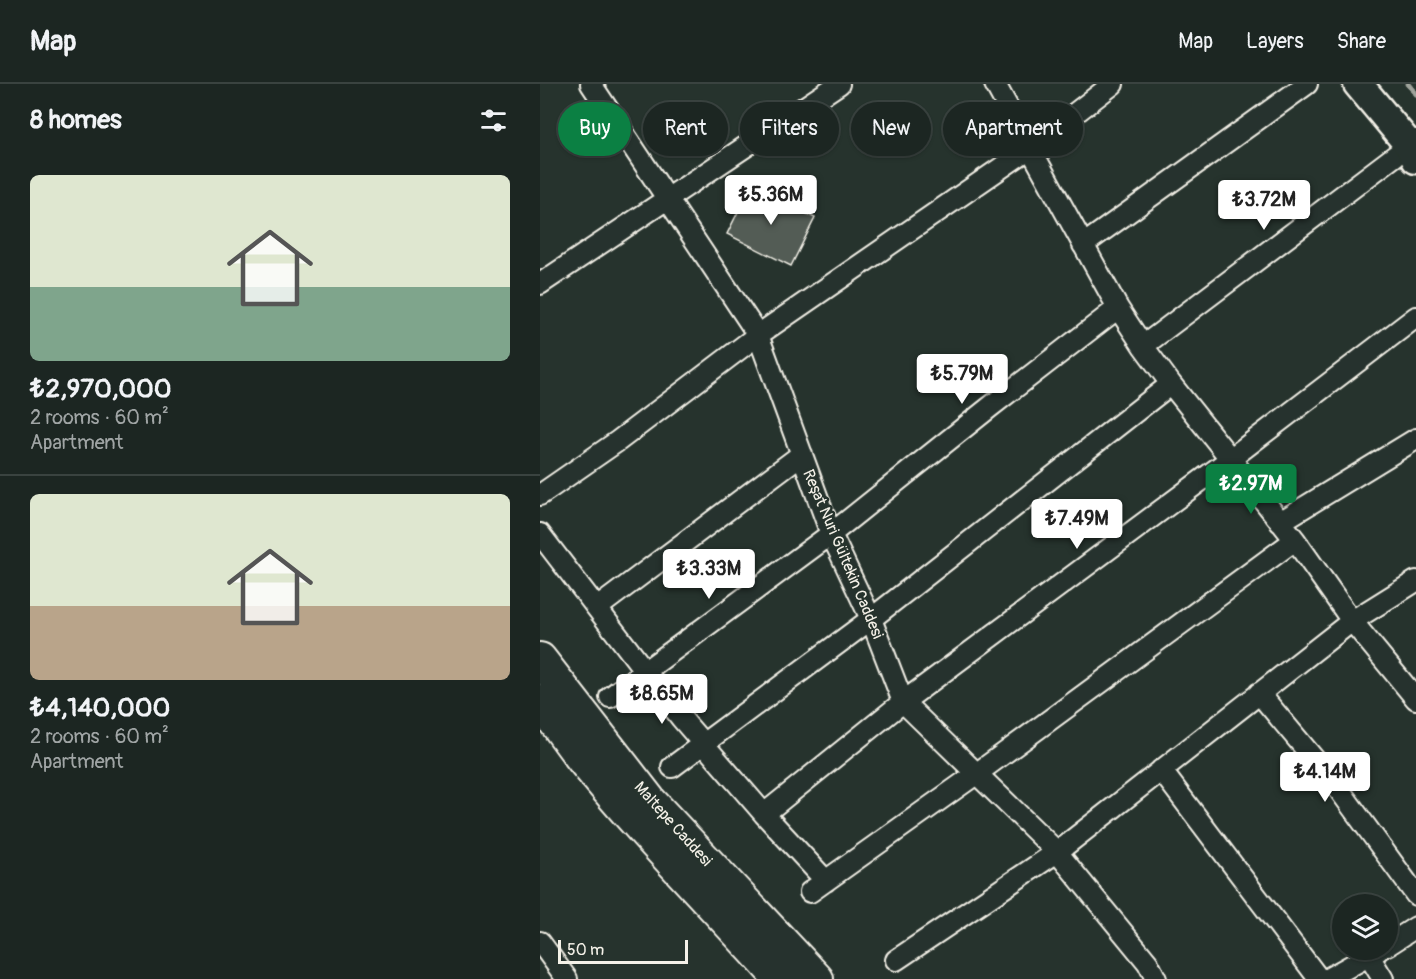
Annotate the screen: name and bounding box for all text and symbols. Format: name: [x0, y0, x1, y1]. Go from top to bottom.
text: Map: [30, 24, 76, 59]
text: Map: [1178, 28, 1213, 55]
text: Layers: [1246, 28, 1304, 55]
text: Share: [1337, 28, 1386, 55]
chip: Buy: [558, 102, 631, 156]
chip: Rent: [643, 102, 728, 156]
chip: Filters: [740, 102, 839, 156]
chip: New: [851, 102, 931, 156]
chip: Apartment: [943, 102, 1083, 156]
text: 8 homes: [30, 104, 122, 136]
icon: filters: [477, 104, 510, 137]
pin: ₺5.36M: [722, 175, 820, 226]
pin: ₺3.72M: [1215, 180, 1313, 231]
text: ₺5.36M: [739, 182, 803, 207]
text: ₺3.72M: [1232, 187, 1296, 212]
icon: home: [216, 214, 324, 322]
pin: ₺5.79M: [913, 354, 1011, 405]
text: ₺5.79M: [931, 361, 993, 386]
text: ₺2,970,000: [30, 373, 172, 405]
text: 2 rooms · 60 m²: [30, 405, 169, 430]
text: Apartment: [30, 430, 123, 455]
pin: ₺2.97M: [1202, 464, 1300, 515]
street label: Reşat Nuri Gültekin Caddesi: [798, 466, 888, 642]
text: ₺2.97M: [1220, 471, 1282, 496]
pin: ₺7.49M: [1028, 499, 1126, 550]
text: ₺7.49M: [1045, 506, 1109, 531]
icon: home: [216, 533, 324, 641]
pin: ₺3.33M: [660, 549, 758, 600]
text: ₺3.33M: [677, 556, 741, 581]
pin: ₺8.65M: [613, 674, 711, 725]
text: ₺8.65M: [630, 681, 694, 706]
text: ₺4,140,000: [30, 692, 170, 724]
text: 2 rooms · 60 m²: [30, 724, 169, 749]
text: Apartment: [30, 749, 123, 774]
pin: ₺4.14M: [1276, 752, 1374, 803]
text: ₺4.14M: [1294, 759, 1356, 784]
street label: Maltepe Caddesi: [630, 778, 716, 871]
map controls: [1332, 894, 1398, 960]
button: layers: [1332, 894, 1398, 960]
scale bar: [558, 937, 688, 964]
text: 50 m: [567, 940, 604, 960]

